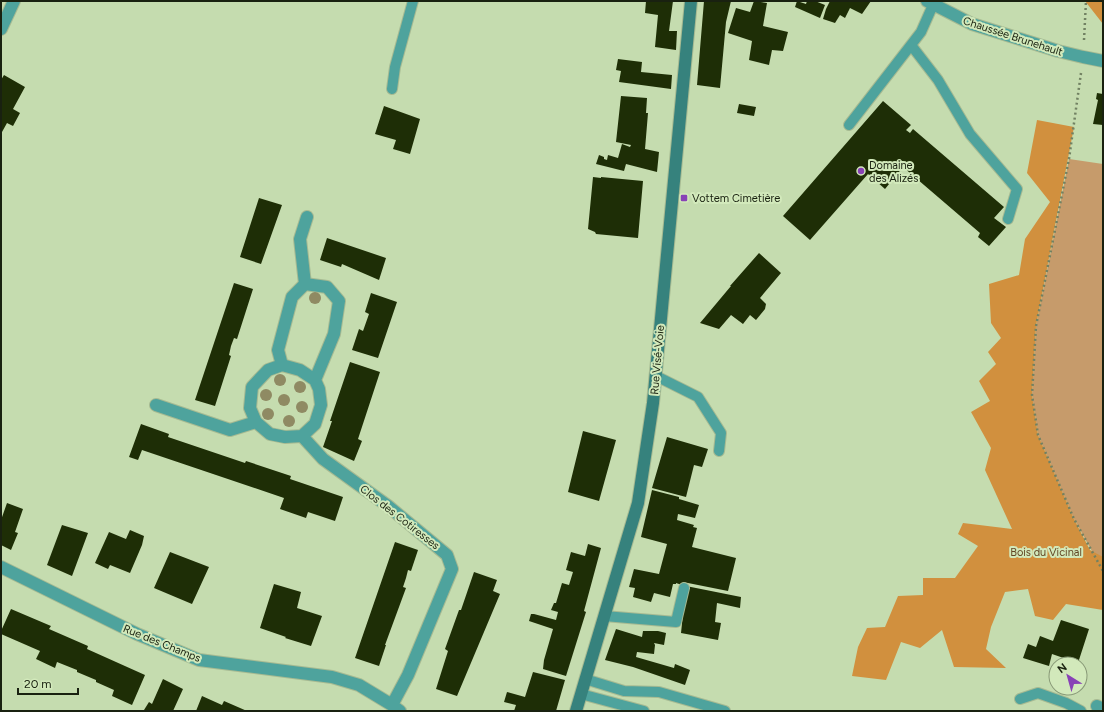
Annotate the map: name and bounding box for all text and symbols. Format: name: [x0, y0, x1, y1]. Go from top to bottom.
street label: Chaussée Brunehault: [961, 14, 1064, 59]
place label: Domaine des Alizés: [869, 159, 918, 185]
marker: Domaine des Alizés: [856, 166, 866, 176]
place label: Vottem Cimetière: [692, 192, 780, 205]
marker: Vottem Cimetière: [679, 193, 689, 203]
street label: Rue Visé-Voie: [648, 325, 667, 395]
street label: Clos des Cotiresses: [357, 482, 442, 552]
park label: Bois du Vicinal: [1010, 546, 1082, 559]
street label: Rue des Champs: [121, 622, 203, 665]
north arrow: [1048, 656, 1088, 696]
text: N: [1055, 661, 1070, 676]
scale bar: [18, 670, 78, 696]
text: 20 m: [24, 677, 52, 691]

